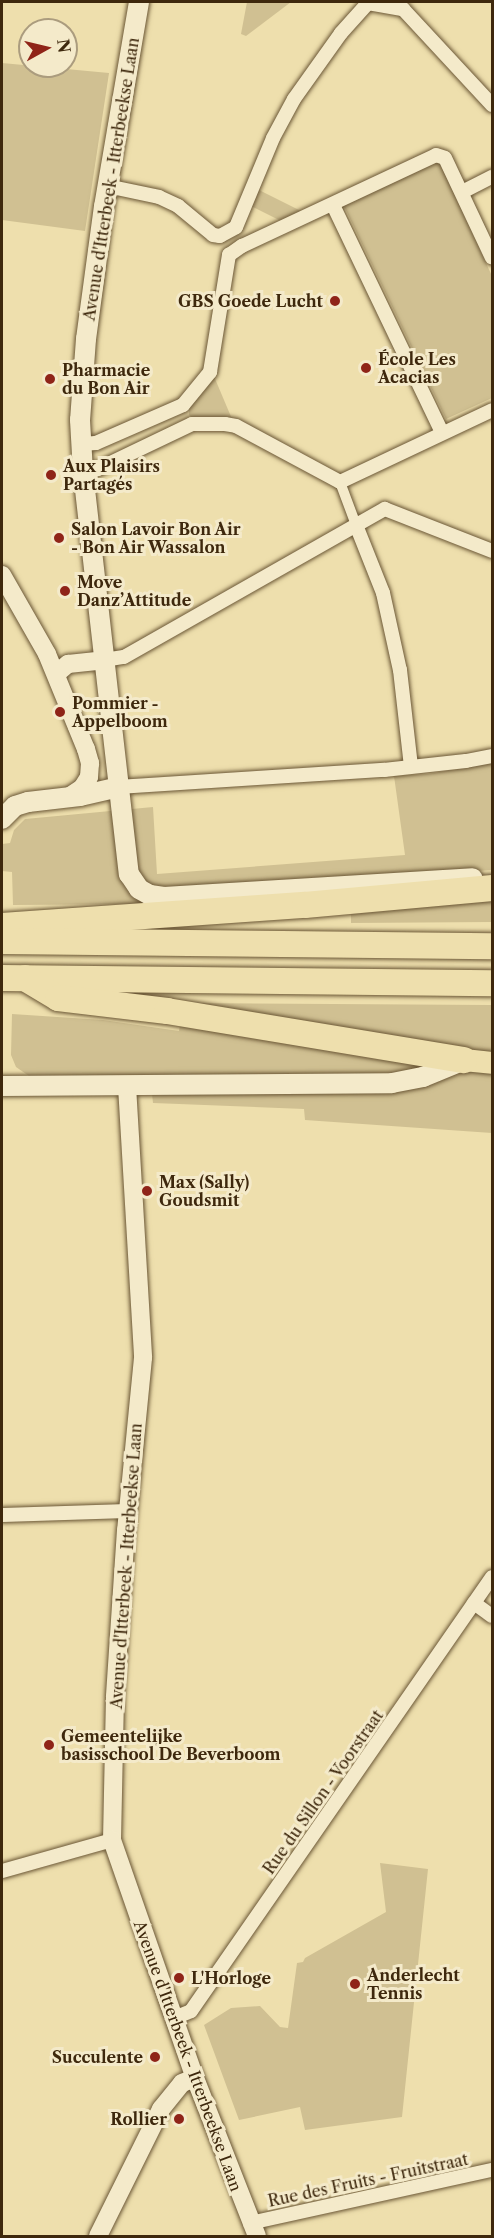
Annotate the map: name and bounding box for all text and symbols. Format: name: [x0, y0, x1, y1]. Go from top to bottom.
north arrow: [18, 18, 78, 78]
street label: Avenue d'Itterbeek - Itterbeekse Laan: [79, 36, 143, 322]
text: N: [53, 37, 75, 54]
place label: GBS Goede Lucht: [178, 291, 323, 311]
marker: GBS Goede Lucht: [328, 294, 342, 308]
place label: École Les Acacias: [378, 349, 456, 387]
place label: Pharmacie du Bon Air: [62, 360, 150, 398]
marker: École Les Acacias: [359, 361, 373, 375]
marker: Pharmacie du Bon Air: [43, 372, 57, 386]
place label: Aux Plaisirs Partagés: [63, 456, 160, 494]
marker: Aux Plaisirs Partagés: [44, 468, 58, 482]
place label: Salon Lavoir Bon Air - Bon Air Wassalon: [71, 519, 241, 557]
marker: Salon Lavoir Bon Air - Bon Air Wassalon: [52, 531, 66, 545]
place label: Move Danz’Attitude: [77, 572, 191, 610]
marker: Move Danz’Attitude: [58, 584, 72, 598]
place label: Pommier - Appelboom: [72, 693, 168, 731]
marker: Pommier - Appelboom: [53, 705, 67, 719]
place label: Max (Sally) Goudsmit: [159, 1172, 250, 1210]
marker: Max (Sally) Goudsmit: [140, 1184, 154, 1198]
street label: Avenue d'Itterbeek - Itterbeekse Laan: [106, 1422, 146, 1710]
street label: Rue du Sillon - Voorstraat: [259, 1706, 387, 1878]
place label: Gemeentelijke basisschool De Beverboom: [61, 1726, 281, 1764]
marker: Gemeentelijke basisschool De Beverboom: [42, 1738, 56, 1752]
street label: Avenue d'Itterbeek - Itterbeekse Laan: [130, 1918, 246, 2194]
place label: Anderlecht Tennis: [367, 1965, 460, 2003]
place label: L'Horloge: [191, 1968, 271, 1988]
marker: L'Horloge: [172, 1971, 186, 1985]
marker: Anderlecht Tennis: [348, 1977, 362, 1991]
place label: Succulente: [52, 2047, 143, 2067]
marker: Succulente: [148, 2050, 162, 2064]
place label: Rollier: [110, 2109, 167, 2129]
marker: Rollier: [172, 2112, 186, 2126]
street label: Rue des Fruits - Fruitstraat: [266, 2149, 470, 2211]

